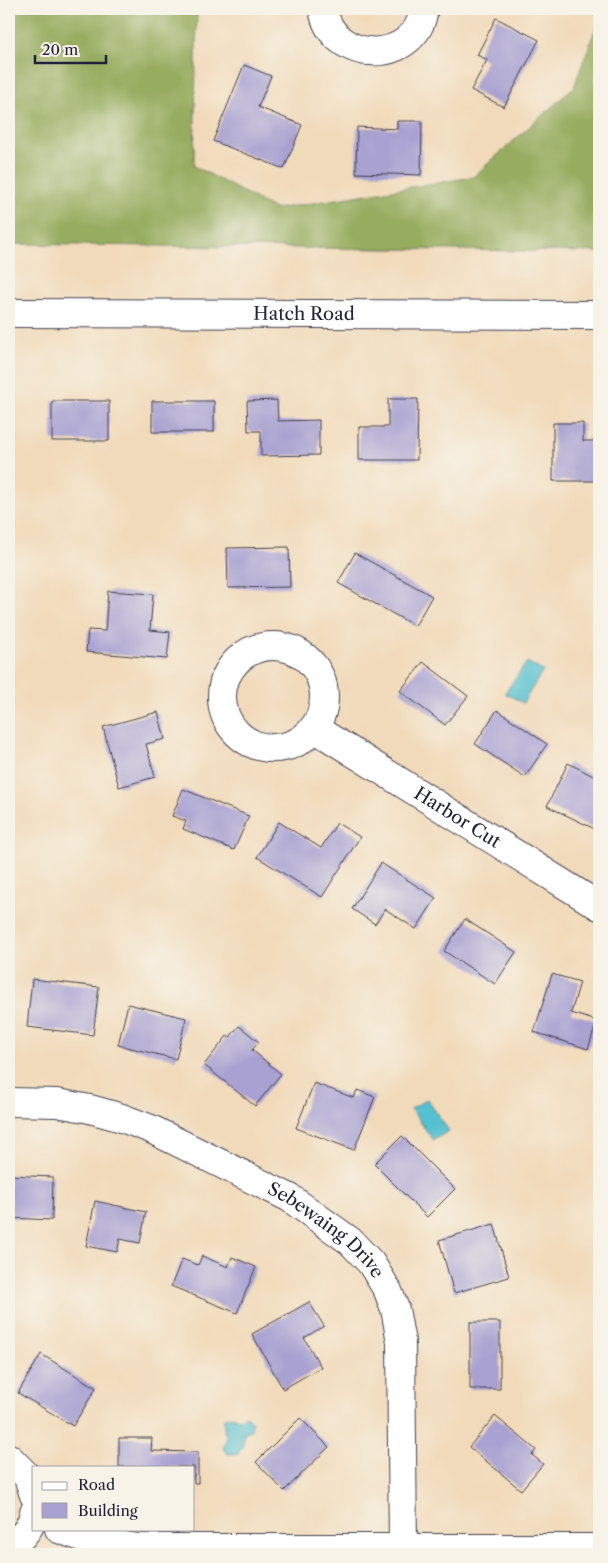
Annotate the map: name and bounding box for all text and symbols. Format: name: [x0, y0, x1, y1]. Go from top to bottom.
scale bar: [35, 32, 106, 64]
text: 20 m: [42, 40, 78, 59]
street label: Hatch Road: [253, 303, 355, 325]
street label: Harbor Cut: [410, 782, 505, 853]
street label: Sebewaing Drive: [264, 1178, 388, 1282]
legend: [32, 1466, 195, 1530]
text: Road: [78, 1475, 115, 1494]
text: Building: [78, 1501, 138, 1520]

